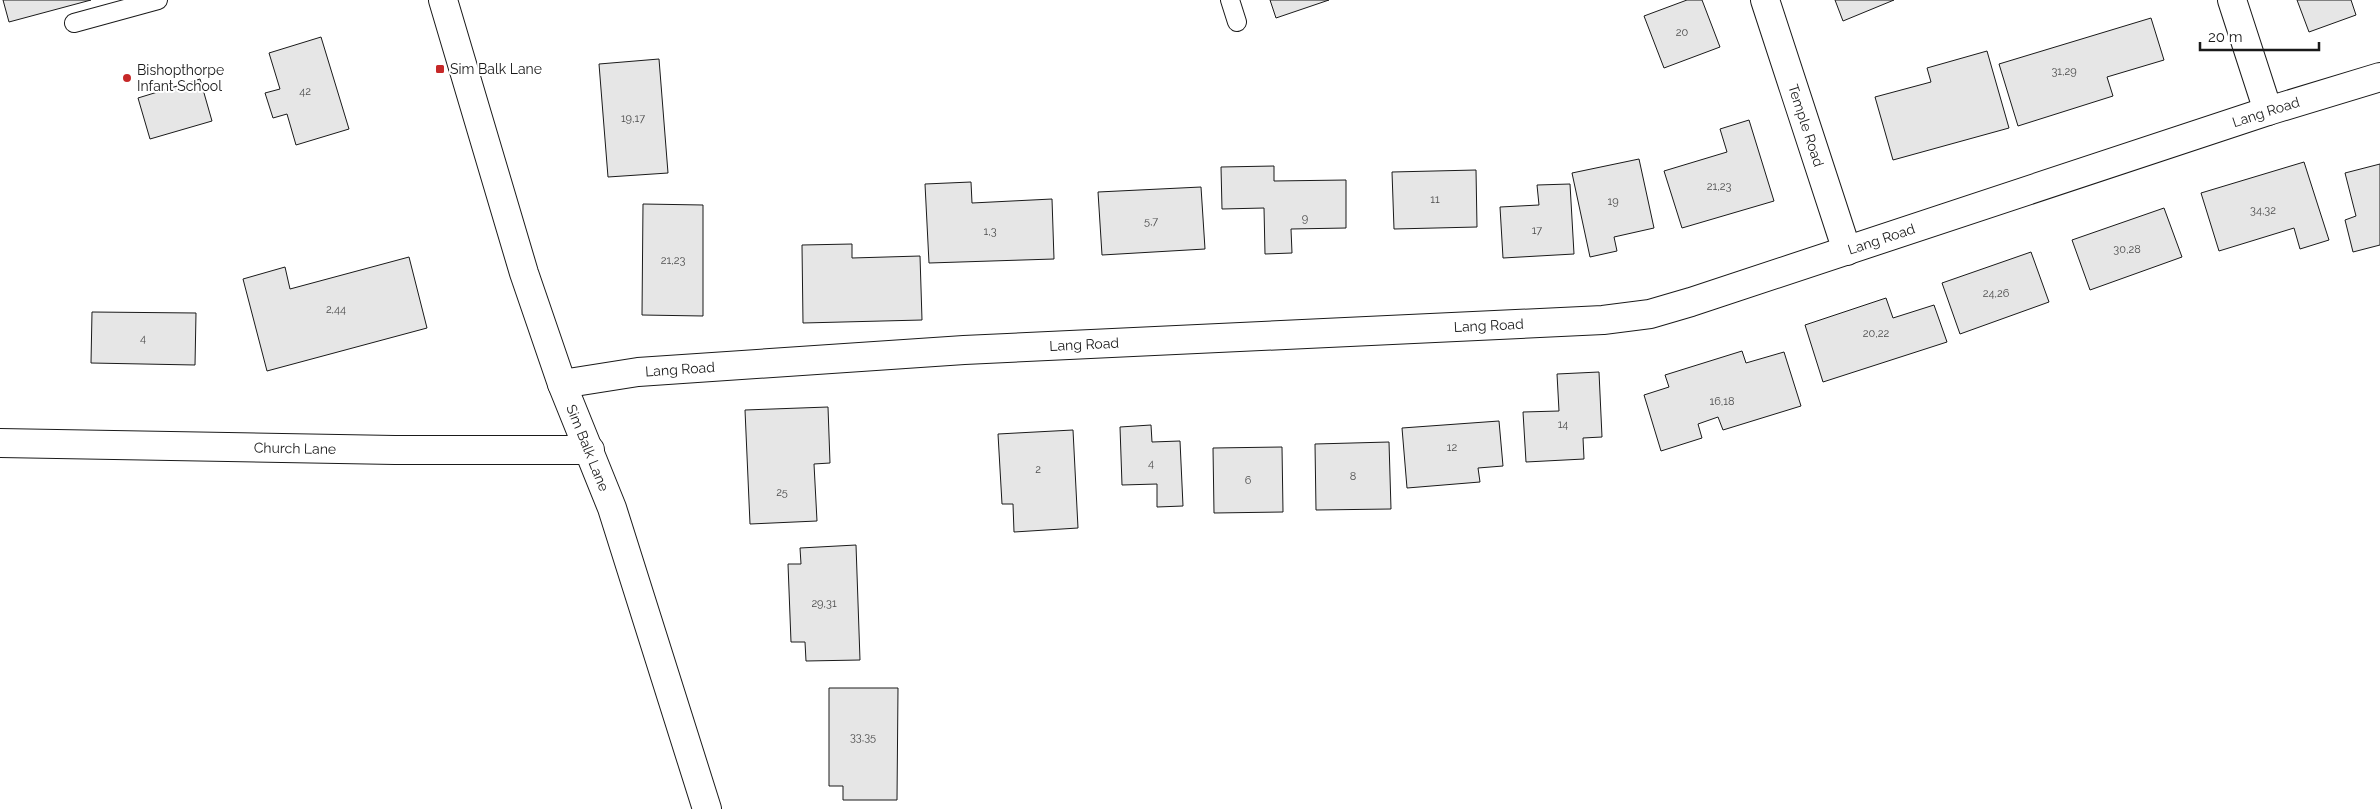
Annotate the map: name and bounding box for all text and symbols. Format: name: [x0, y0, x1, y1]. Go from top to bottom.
scale bar: [2200, 20, 2319, 52]
house number: 20: [1676, 26, 1688, 39]
text: 20 m: [2208, 28, 2243, 46]
place label: Sim Balk Lane: [450, 61, 542, 77]
place label: Bishopthorpe Infant School: [137, 62, 224, 94]
marker: Sim Balk Lane: [434, 63, 446, 75]
house number: 31,29: [2051, 65, 2077, 78]
marker: Bishopthorpe Infant School: [121, 72, 133, 84]
street label: Temple Road: [1785, 82, 1827, 169]
house number: 42: [299, 85, 311, 98]
street label: Lang Road: [2230, 94, 2302, 130]
house number: 19,17: [621, 112, 645, 125]
house number: 21,23: [1707, 180, 1731, 193]
house number: 11: [1430, 193, 1440, 206]
house number: 19: [1607, 195, 1619, 208]
house number: 34,32: [2250, 204, 2276, 217]
house number: 9: [1302, 212, 1308, 225]
house number: 5,7: [1144, 215, 1158, 228]
street label: Lang Road: [1846, 220, 1917, 258]
house number: 17: [1532, 224, 1542, 237]
house number: 1,3: [983, 225, 997, 238]
house number: 30,28: [2113, 243, 2141, 256]
house number: 21,23: [661, 254, 685, 267]
house number: 24,26: [1983, 287, 2010, 300]
house number: 2,44: [326, 303, 346, 316]
street label: Lang Road: [1453, 316, 1524, 335]
house number: 20,22: [1863, 327, 1889, 340]
house number: 4: [140, 332, 146, 345]
street label: Lang Road: [1049, 335, 1119, 354]
street label: Lang Road: [645, 359, 715, 380]
house number: 16,18: [1709, 395, 1735, 408]
street label: Sim Balk Lane: [563, 402, 612, 494]
house number: 14: [1558, 418, 1568, 431]
street label: Church Lane: [254, 439, 336, 457]
house number: 12: [1447, 441, 1457, 454]
house number: 4: [1148, 457, 1154, 470]
house number: 2: [1035, 463, 1041, 476]
house number: 8: [1350, 470, 1356, 483]
house number: 6: [1245, 474, 1252, 487]
house number: 25: [776, 486, 788, 499]
house number: 29,31: [811, 597, 837, 610]
house number: 33,35: [850, 731, 876, 744]

